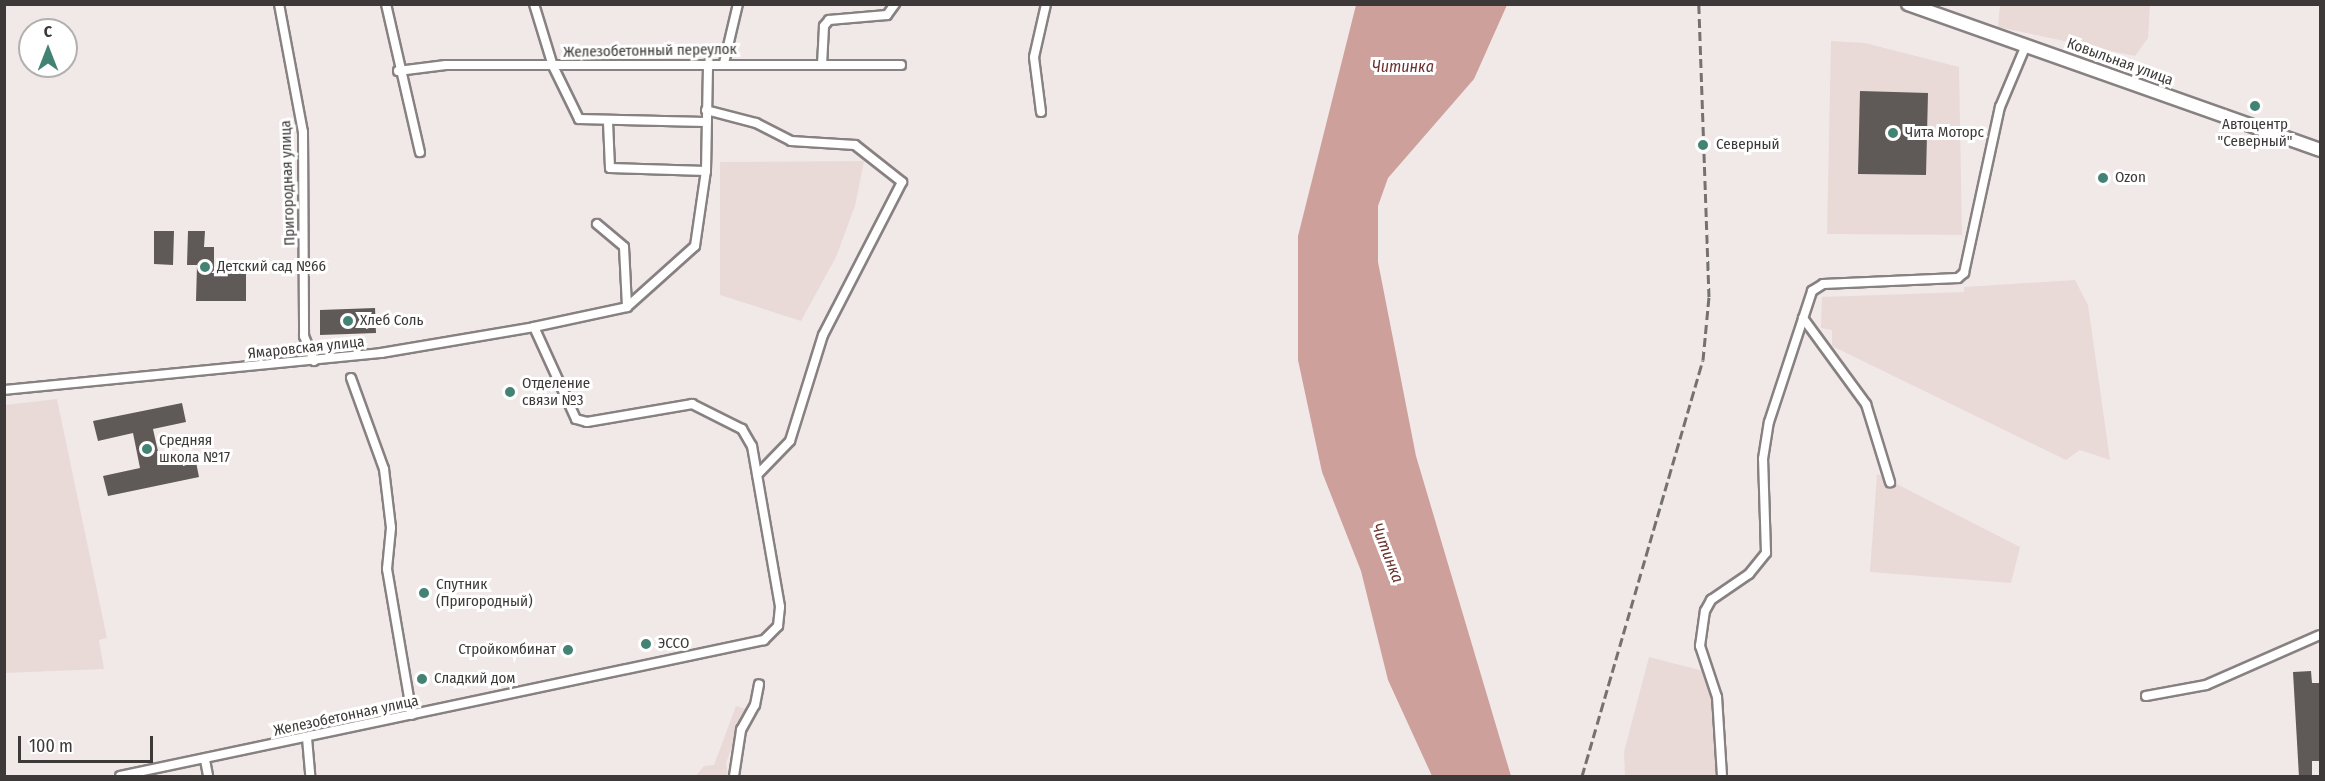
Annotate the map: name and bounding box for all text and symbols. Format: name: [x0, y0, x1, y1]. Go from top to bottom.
north arrow: [18, 18, 78, 78]
text: С: [44, 22, 52, 41]
street label: Ковыльная улица: [2064, 34, 2176, 90]
street label: Железобетонный переулок: [563, 40, 737, 62]
water label: Читинка: [1372, 57, 1434, 77]
marker: Автоцентр "Северный": [2248, 99, 2262, 113]
place label: Автоцентр "Северный": [2218, 115, 2292, 150]
street label: Пригородная улица: [277, 120, 299, 246]
place label: Чита Моторс: [1905, 124, 1984, 142]
marker: Чита Моторс: [1886, 126, 1900, 140]
marker: Северный: [1694, 136, 1712, 154]
place label: Северный: [1716, 136, 1780, 154]
place label: Ozon: [2115, 169, 2146, 187]
marker: Ozon: [2096, 171, 2110, 185]
place label: Детский сад №66: [217, 258, 326, 276]
marker: Детский сад №66: [198, 260, 212, 274]
place label: Хлеб Соль: [360, 312, 423, 330]
marker: Хлеб Соль: [341, 314, 355, 328]
street label: Ямаровская улица: [247, 333, 365, 363]
place label: Отделение связи №3: [522, 374, 590, 409]
marker: Отделение связи №3: [503, 385, 517, 399]
place label: Средняя школа №17: [159, 431, 230, 466]
marker: Средняя школа №17: [140, 442, 154, 456]
water label: Читинка: [1367, 521, 1407, 585]
place label: Спутник (Пригородный): [436, 575, 533, 610]
marker: Спутник (Пригородный): [417, 586, 431, 600]
place label: ЭССО: [658, 635, 689, 653]
marker: ЭССО: [639, 637, 653, 651]
place label: Стройкомбинат: [458, 641, 556, 659]
marker: Стройкомбинат: [561, 643, 575, 657]
place label: Сладкий дом: [434, 670, 515, 688]
marker: Сладкий дом: [415, 672, 429, 686]
street label: Железобетонная улица: [272, 692, 420, 740]
scale bar: [21, 724, 156, 762]
text: 100 m: [29, 735, 73, 757]

